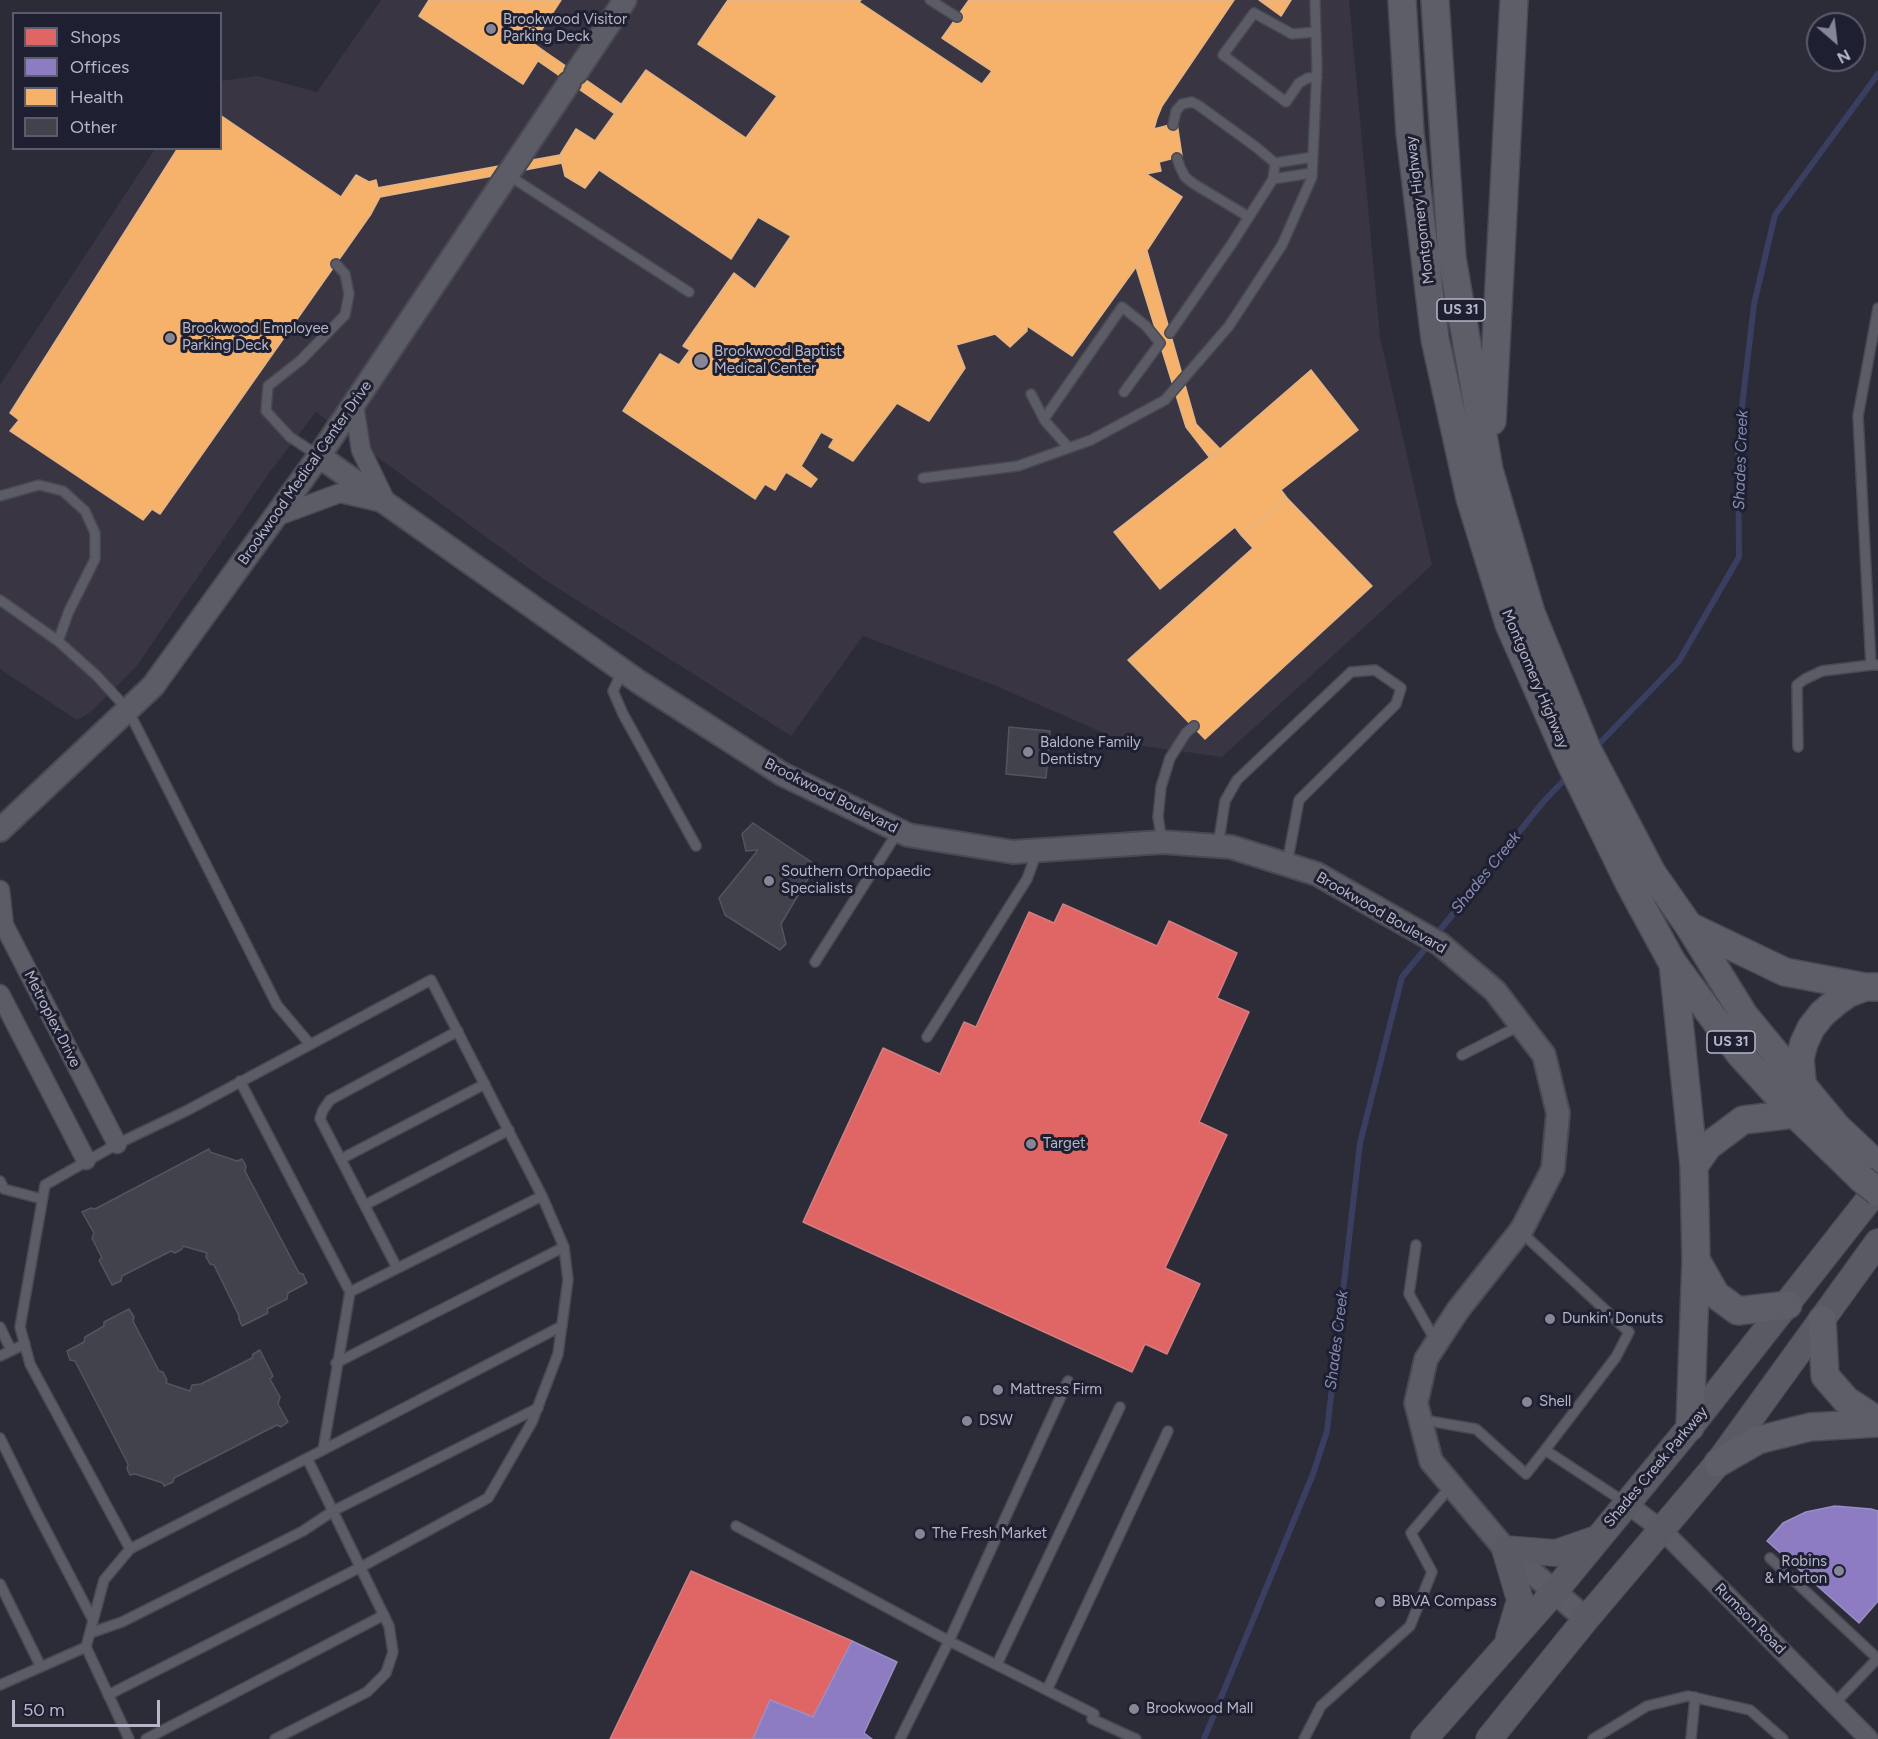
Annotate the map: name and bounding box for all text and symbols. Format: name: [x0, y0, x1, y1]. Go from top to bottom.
place label: Brookwood Visitor Parking Deck: [503, 11, 627, 46]
legend: [12, 12, 222, 150]
north arrow: [1806, 12, 1866, 72]
marker: Brookwood Visitor Parking Deck: [484, 22, 498, 36]
text: Shops: [70, 26, 121, 48]
text: N: [1834, 45, 1854, 68]
text: Offices: [70, 56, 129, 78]
text: Health: [70, 86, 123, 108]
text: Other: [70, 116, 117, 138]
street label: Montgomery Highway: [1402, 135, 1438, 285]
road number: US 31: [1437, 299, 1485, 321]
place label: Brookwood Employee Parking Deck: [182, 320, 329, 355]
marker: Brookwood Employee Parking Deck: [163, 331, 177, 345]
place label: Brookwood Baptist Medical Center: [714, 343, 842, 378]
marker: Brookwood Baptist Medical Center: [692, 352, 710, 370]
street label: Brookwood Medical Center Drive: [234, 377, 376, 569]
water label: Shades Creek: [1730, 410, 1752, 510]
street label: Montgomery Highway: [1498, 607, 1572, 751]
place label: Baldone Family Dentistry: [1040, 734, 1141, 769]
marker: Baldone Family Dentistry: [1021, 745, 1035, 759]
street label: Brookwood Boulevard: [761, 755, 901, 837]
water label: Shades Creek: [1447, 828, 1525, 918]
place label: Southern Orthopaedic Specialists: [781, 863, 931, 898]
street label: Brookwood Boulevard: [1313, 868, 1449, 958]
marker: Southern Orthopaedic Specialists: [762, 874, 776, 888]
street label: Metroplex Drive: [20, 968, 84, 1070]
road number: US 31: [1707, 1031, 1755, 1053]
place label: Target: [1043, 1135, 1086, 1153]
marker: Target: [1024, 1137, 1038, 1151]
water label: Shades Creek: [1321, 1289, 1353, 1391]
place label: Dunkin' Donuts: [1562, 1310, 1663, 1328]
marker: Dunkin' Donuts: [1543, 1312, 1557, 1326]
place label: Mattress Firm: [1010, 1381, 1102, 1399]
marker: Mattress Firm: [991, 1383, 1005, 1397]
place label: Shell: [1539, 1393, 1571, 1411]
marker: Shell: [1520, 1395, 1534, 1409]
street label: Shades Creek Parkway: [1600, 1403, 1712, 1531]
place label: DSW: [979, 1412, 1013, 1430]
marker: DSW: [960, 1414, 974, 1428]
place label: The Fresh Market: [932, 1525, 1047, 1543]
marker: The Fresh Market: [913, 1527, 927, 1541]
place label: Robins & Morton: [1764, 1553, 1827, 1588]
marker: Robins & Morton: [1832, 1564, 1846, 1578]
street label: Rumson Road: [1711, 1580, 1789, 1658]
place label: BBVA Compass: [1392, 1593, 1497, 1611]
marker: BBVA Compass: [1373, 1595, 1387, 1609]
scale bar: [15, 1688, 164, 1726]
text: 50 m: [23, 1699, 65, 1721]
place label: Brookwood Mall: [1146, 1700, 1253, 1718]
marker: Brookwood Mall: [1127, 1702, 1141, 1716]

